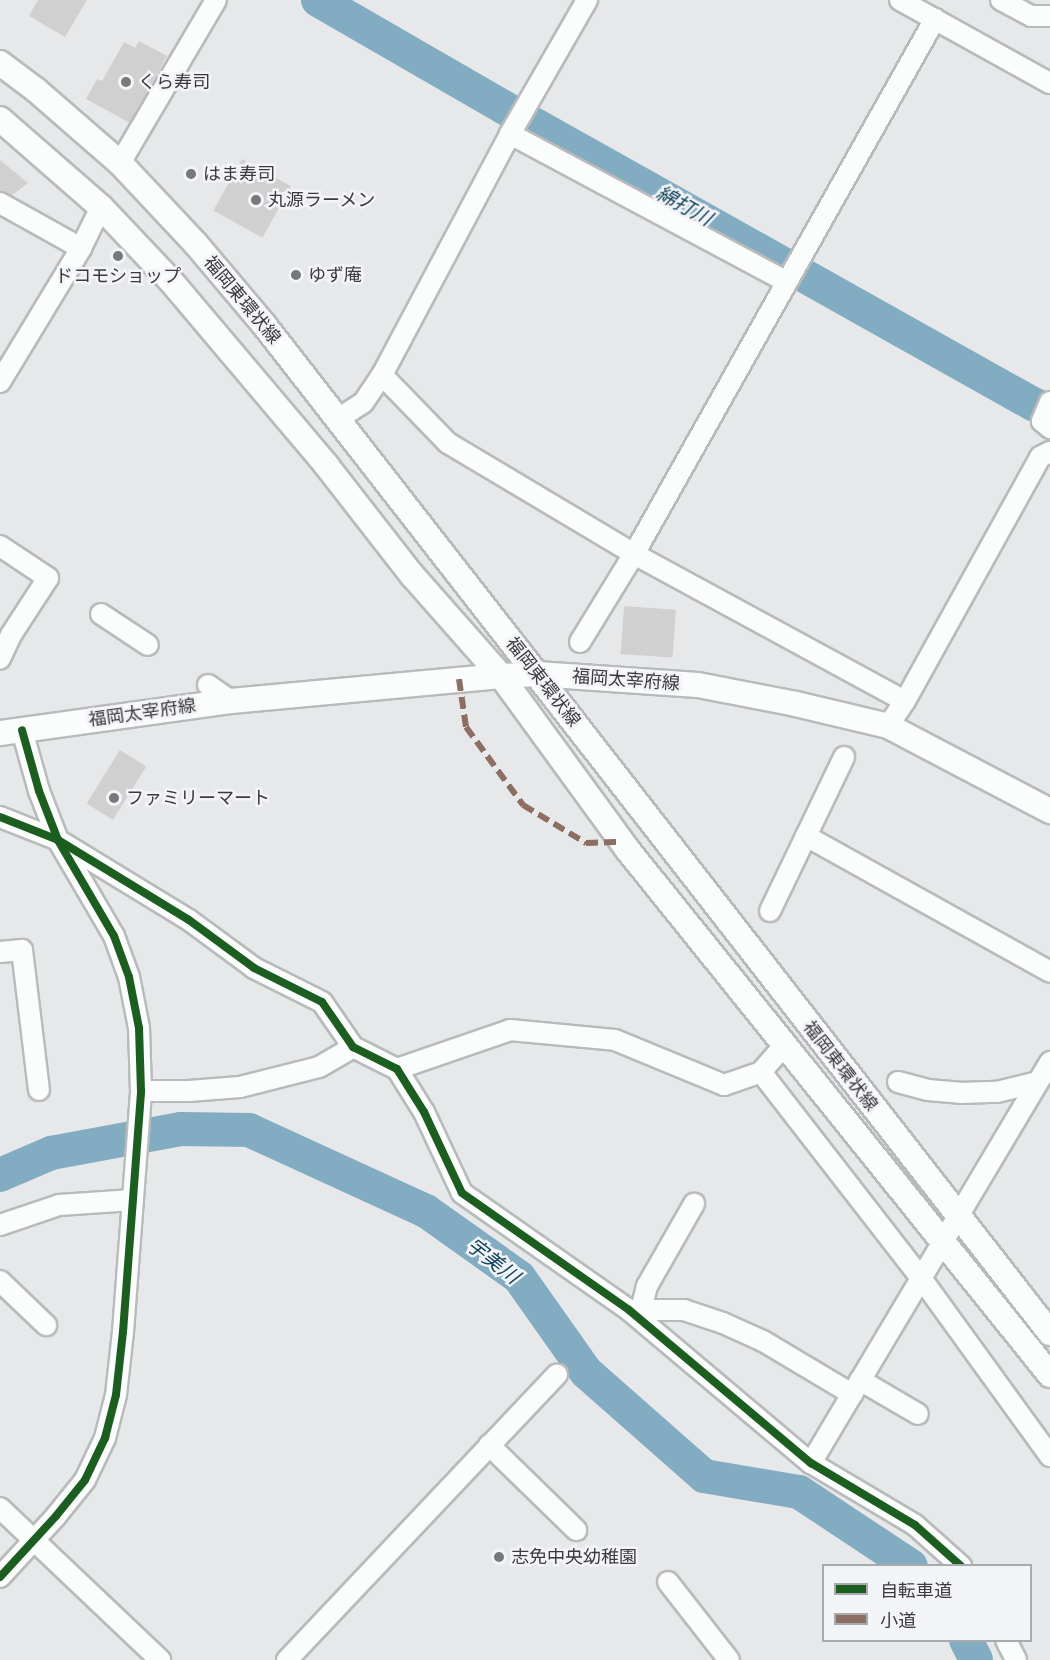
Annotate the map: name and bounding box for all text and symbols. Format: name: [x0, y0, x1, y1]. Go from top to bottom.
place label: くら寿司: [138, 71, 210, 93]
marker: くら寿司: [119, 75, 133, 89]
place label: はま寿司: [203, 163, 275, 185]
marker: はま寿司: [184, 167, 198, 181]
water label: 綿打川: [652, 181, 716, 231]
place label: 丸源ラーメン: [268, 189, 376, 211]
marker: 丸源ラーメン: [249, 193, 263, 207]
marker: ドコモショップ: [111, 249, 125, 263]
street label: 福岡東環状線: [199, 252, 285, 348]
place label: ゆず庵: [308, 264, 362, 286]
place label: ドコモショップ: [55, 265, 181, 287]
marker: ゆず庵: [289, 268, 303, 282]
street label: 福岡東環状線: [501, 633, 585, 731]
street label: 福岡太宰府線: [571, 665, 681, 695]
street label: 福岡太宰府線: [87, 695, 197, 731]
place label: ファミリーマート: [126, 787, 270, 809]
marker: ファミリーマート: [107, 791, 121, 805]
street label: 福岡東環状線: [798, 1017, 882, 1115]
water label: 宇美川: [462, 1233, 524, 1289]
place label: 志免中央幼稚園: [511, 1546, 637, 1568]
marker: 志免中央幼稚園: [492, 1550, 506, 1564]
legend: [822, 1564, 1032, 1642]
text: 自転車道: [880, 1579, 952, 1602]
text: 小道: [880, 1609, 916, 1632]

